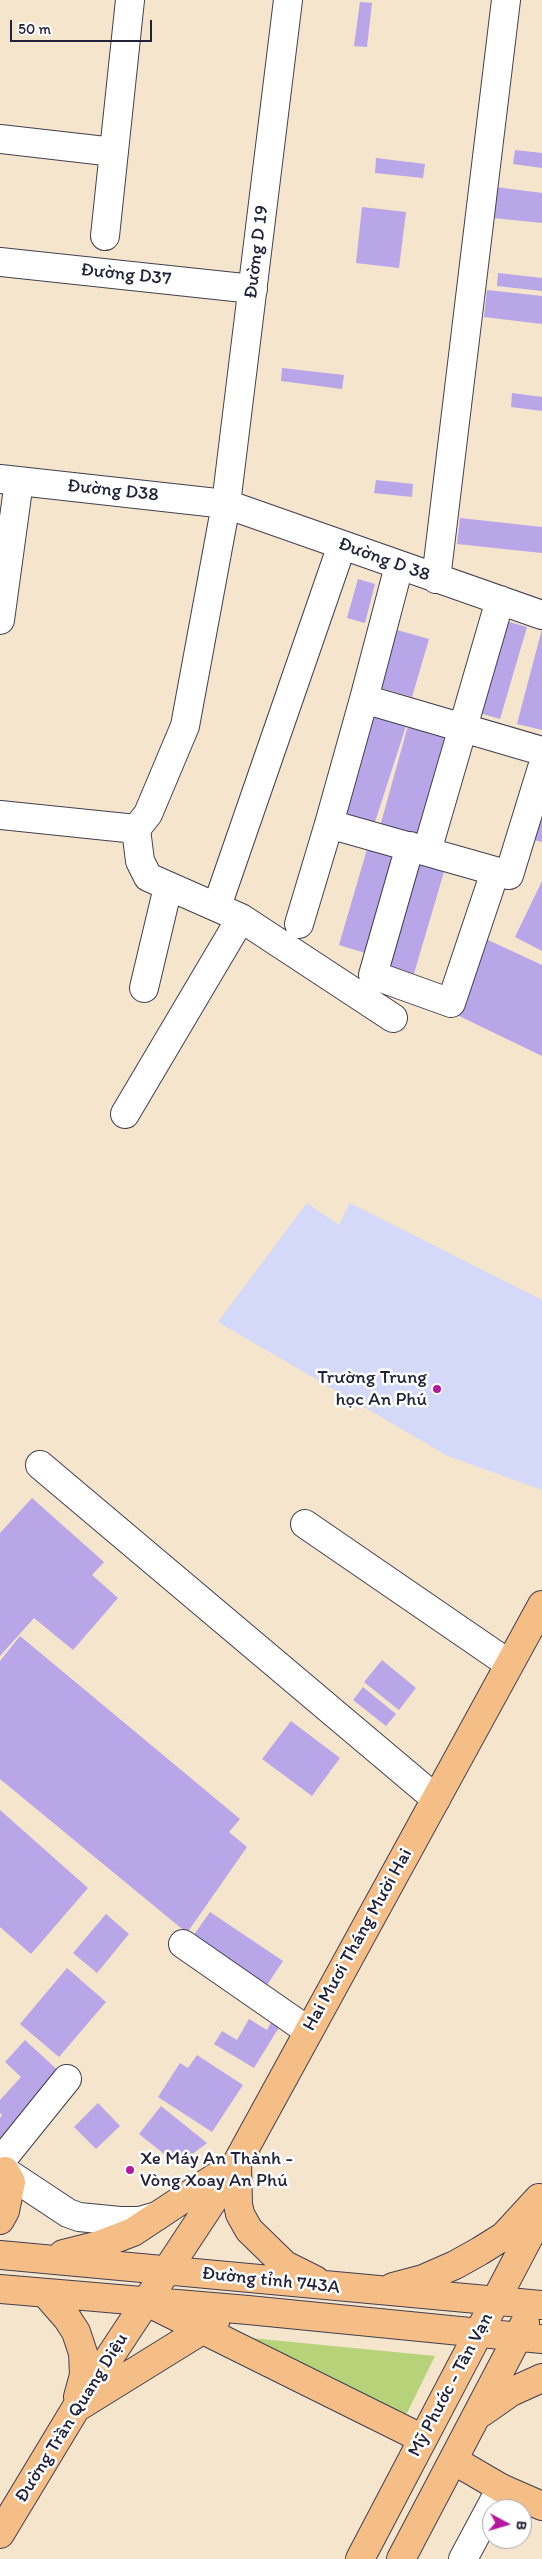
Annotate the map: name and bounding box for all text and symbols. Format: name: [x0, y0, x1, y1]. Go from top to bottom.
scale bar: [12, 10, 155, 42]
text: 50 m: [18, 20, 51, 38]
street label: Đường D 19: [240, 204, 274, 300]
street label: Đường D37: [80, 259, 172, 291]
street label: Đường D38: [66, 475, 160, 507]
street label: Đường D 38: [335, 533, 433, 587]
place label: Trường Trung học An Phú: [317, 1367, 427, 1411]
marker: Trường Trung học An Phú: [431, 1383, 443, 1395]
street label: Hai Mươi Tháng Mười Hai: [298, 1845, 418, 2035]
place label: Xe Máy An Thành - Vòng Xoay An Phú: [140, 2148, 293, 2192]
marker: Xe Máy An Thành - Vòng Xoay An Phú: [124, 2164, 136, 2176]
street label: Đường tỉnh 743A: [201, 2262, 341, 2300]
street label: Mỹ Phước - Tân Vạn: [403, 2309, 499, 2461]
street label: Đường Trần Quang Diệu: [11, 2329, 133, 2507]
north arrow: [482, 2499, 532, 2549]
text: B: [512, 2520, 530, 2531]

